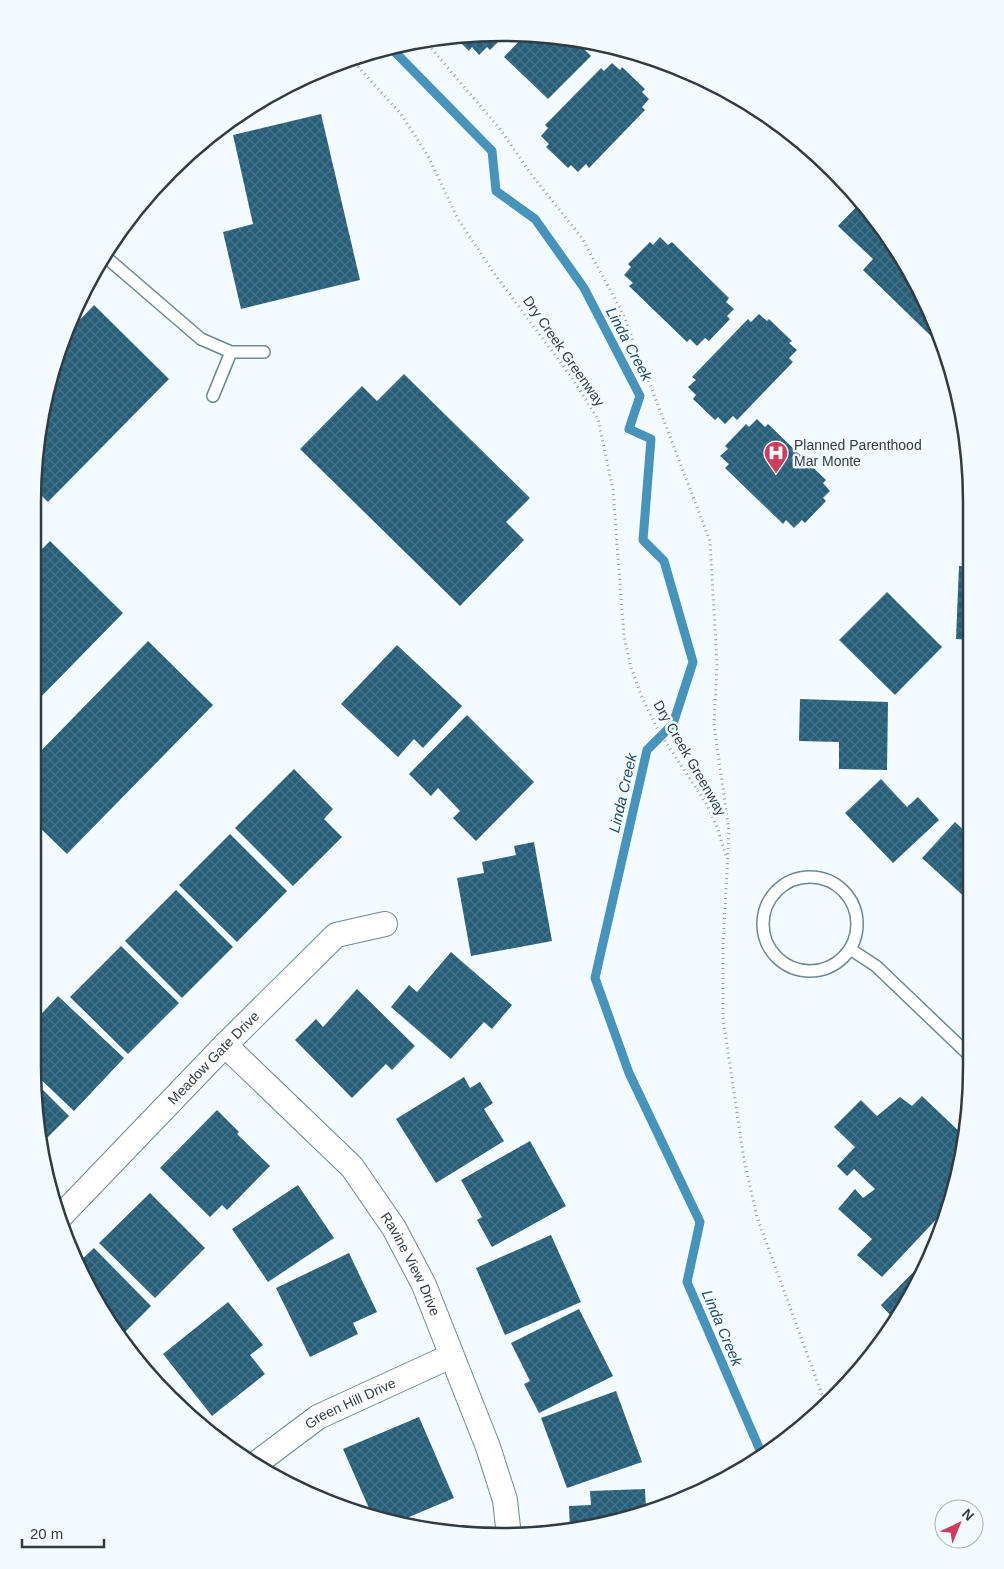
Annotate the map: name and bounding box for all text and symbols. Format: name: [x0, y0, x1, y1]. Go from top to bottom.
street label: Dry Creek Greenway: [520, 293, 608, 409]
water label: Linda Creek: [603, 304, 657, 385]
place label: Planned Parenthood Mar Monte: [794, 437, 922, 469]
hospital icon: Planned Parenthood Mar Monte: [763, 440, 789, 474]
street label: Dry Creek Greenway: [650, 697, 730, 819]
water label: Linda Creek: [605, 750, 640, 834]
street label: Meadow Gate Drive: [164, 1008, 263, 1108]
street label: Ravine View Drive: [378, 1209, 443, 1318]
water label: Linda Creek: [699, 1287, 747, 1370]
street label: Green Hill Drive: [302, 1374, 398, 1432]
north arrow: [934, 1499, 984, 1549]
text: N: [959, 1505, 977, 1524]
scale bar: [22, 1516, 105, 1548]
text: 20 m: [30, 1525, 63, 1542]

